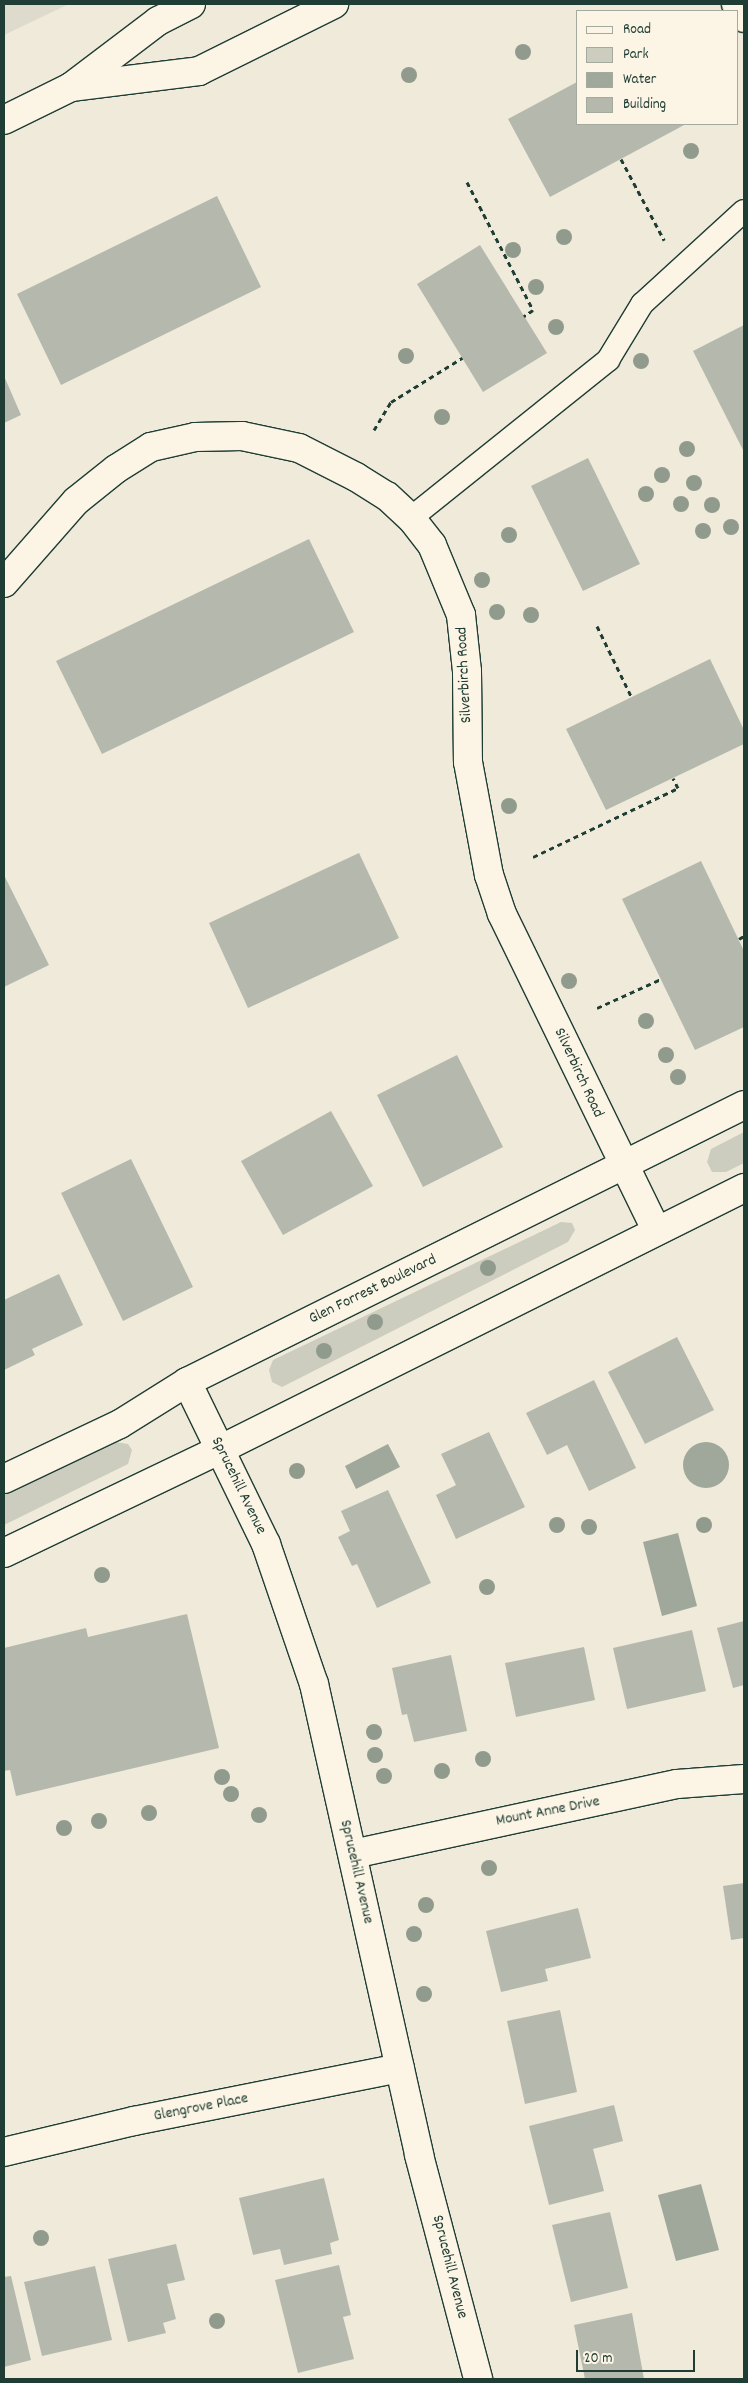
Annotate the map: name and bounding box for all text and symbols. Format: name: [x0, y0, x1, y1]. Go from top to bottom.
legend: [576, 10, 738, 125]
text: Road: [623, 19, 651, 41]
text: Park: [623, 44, 649, 66]
text: Water: [623, 69, 656, 91]
text: Building: [623, 94, 666, 116]
street label: Silverbirch Road: [453, 626, 477, 724]
street label: Silverbirch Road: [549, 1025, 607, 1121]
street label: Glen Forrest Boulevard: [306, 1251, 440, 1329]
street label: Sprucehill Avenue: [206, 1434, 270, 1538]
street label: Mount Anne Drive: [494, 1793, 602, 1831]
street label: Sprucehill Avenue: [335, 1818, 377, 1926]
street label: Glengrove Place: [152, 2089, 250, 2127]
street label: Sprucehill Avenue: [427, 2213, 471, 2321]
scale bar: [578, 2340, 697, 2372]
text: 20 m: [584, 2348, 612, 2370]

